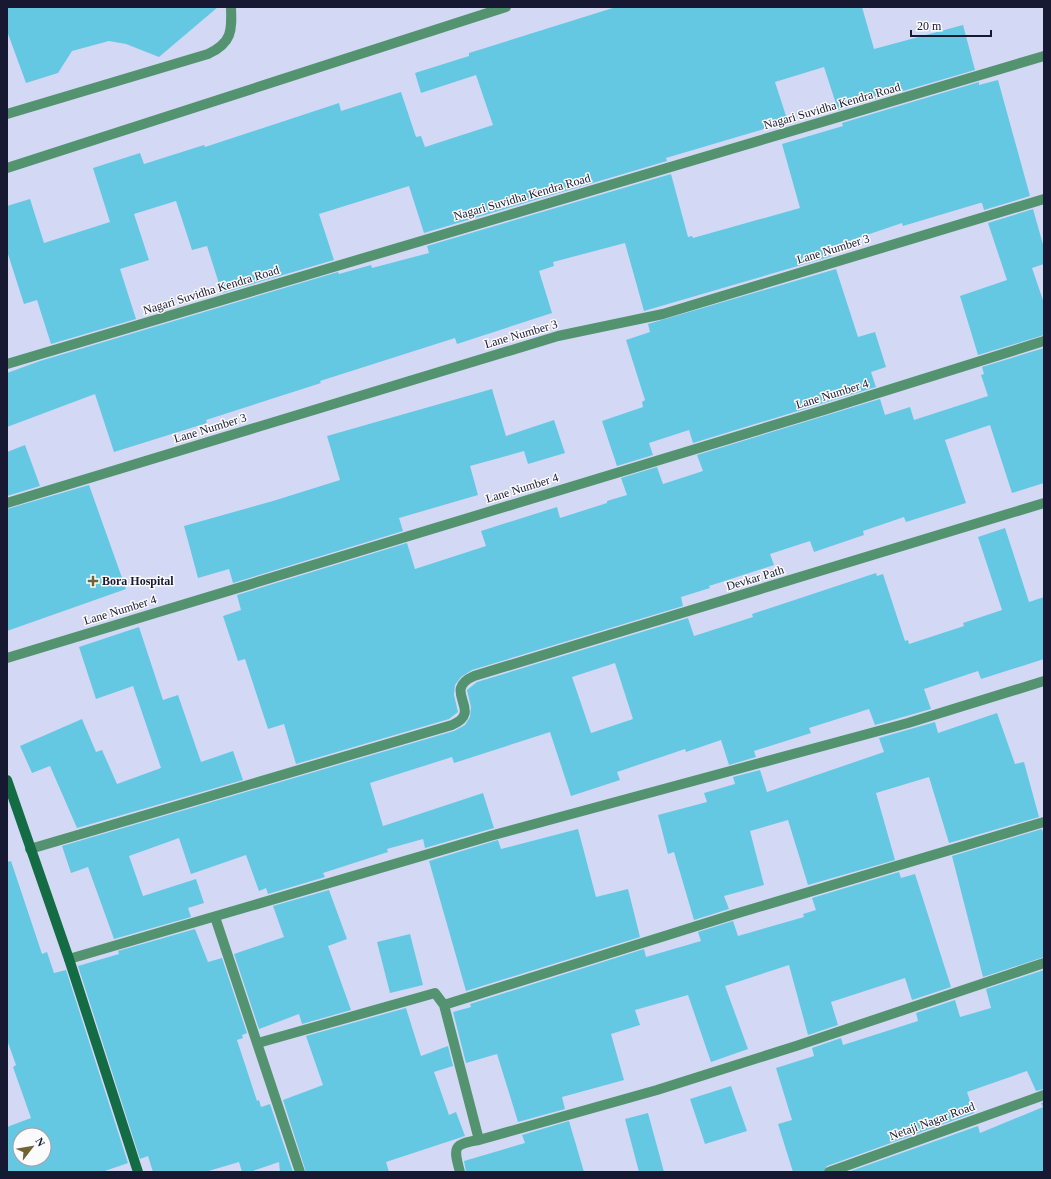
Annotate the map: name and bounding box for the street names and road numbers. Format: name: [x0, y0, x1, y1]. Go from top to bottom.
street label: Nagari Suvidha Kendra Road: [762, 80, 902, 132]
street label: Nagari Suvidha Kendra Road: [452, 171, 592, 223]
street label: Lane Number 3: [795, 231, 871, 267]
street label: Nagari Suvidha Kendra Road: [141, 263, 281, 317]
street label: Lane Number 3: [483, 317, 559, 351]
street label: Lane Number 4: [794, 376, 870, 412]
street label: Lane Number 3: [172, 410, 248, 446]
street label: Lane Number 4: [484, 470, 560, 506]
street label: Devkar Path: [724, 563, 786, 593]
street label: Lane Number 4: [82, 592, 158, 628]
street label: Netaji Nagar Road: [887, 1099, 977, 1143]

